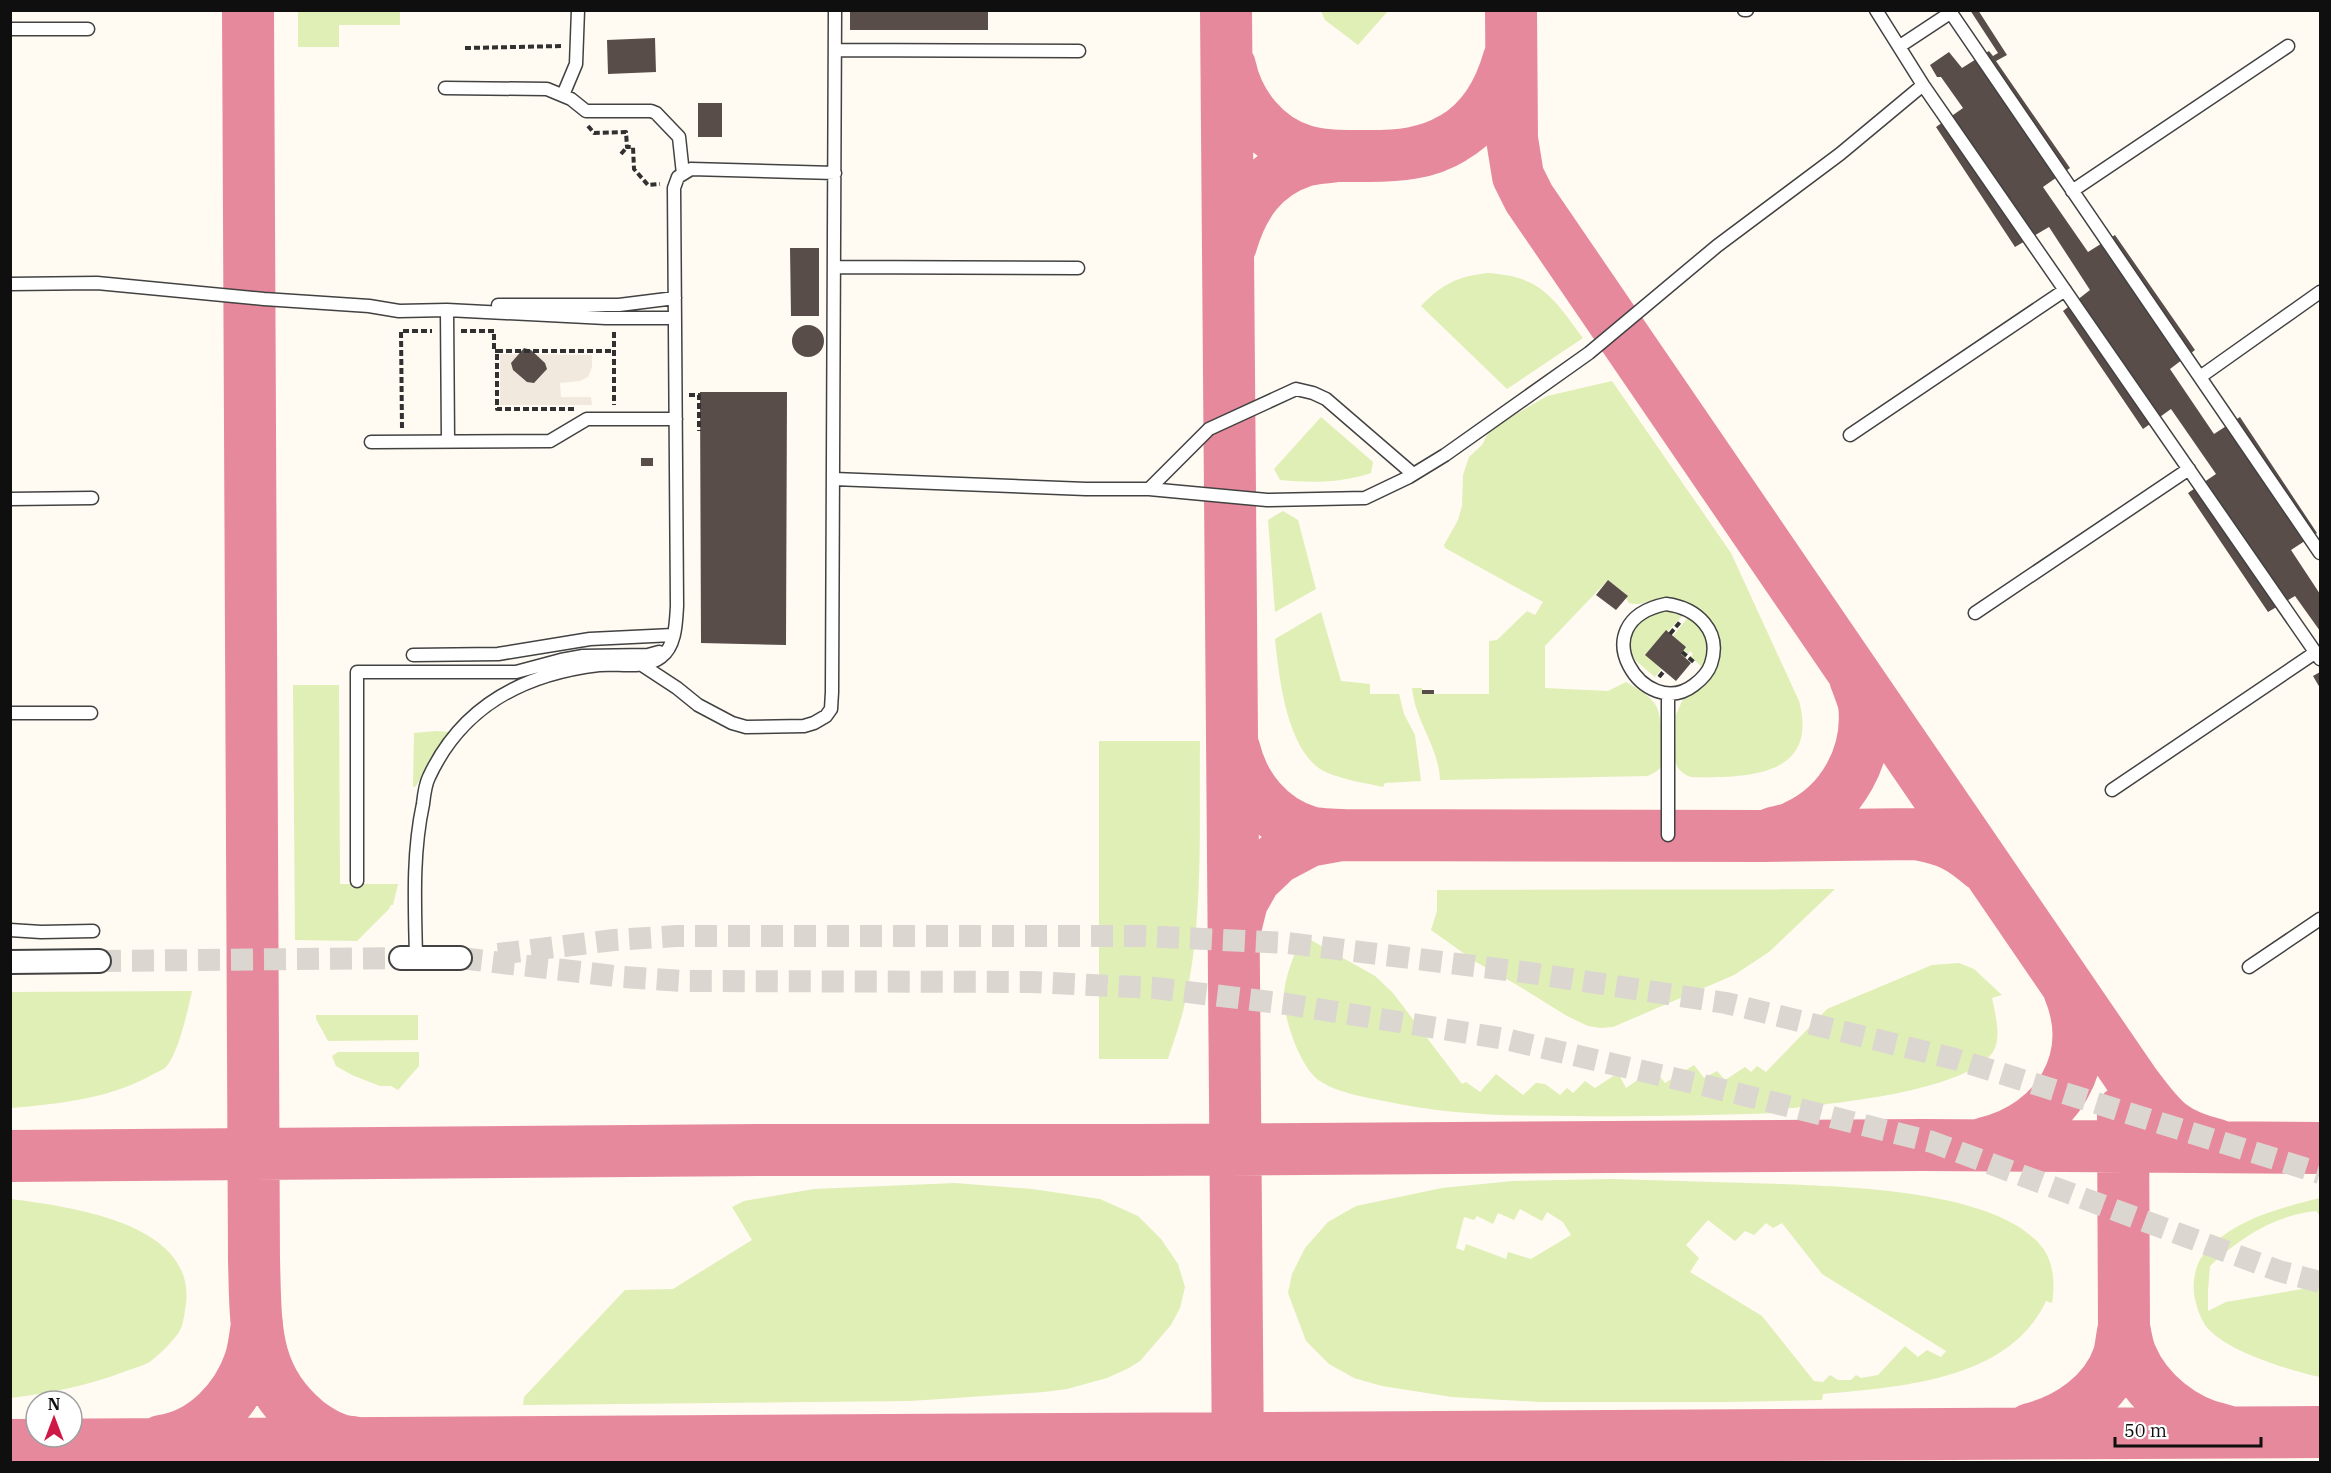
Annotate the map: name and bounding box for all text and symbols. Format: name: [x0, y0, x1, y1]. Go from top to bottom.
north arrow: [24, 1389, 84, 1449]
text: N: [48, 1394, 60, 1414]
scale bar: [2115, 1410, 2260, 1448]
text: 50 m: [2124, 1419, 2167, 1442]

